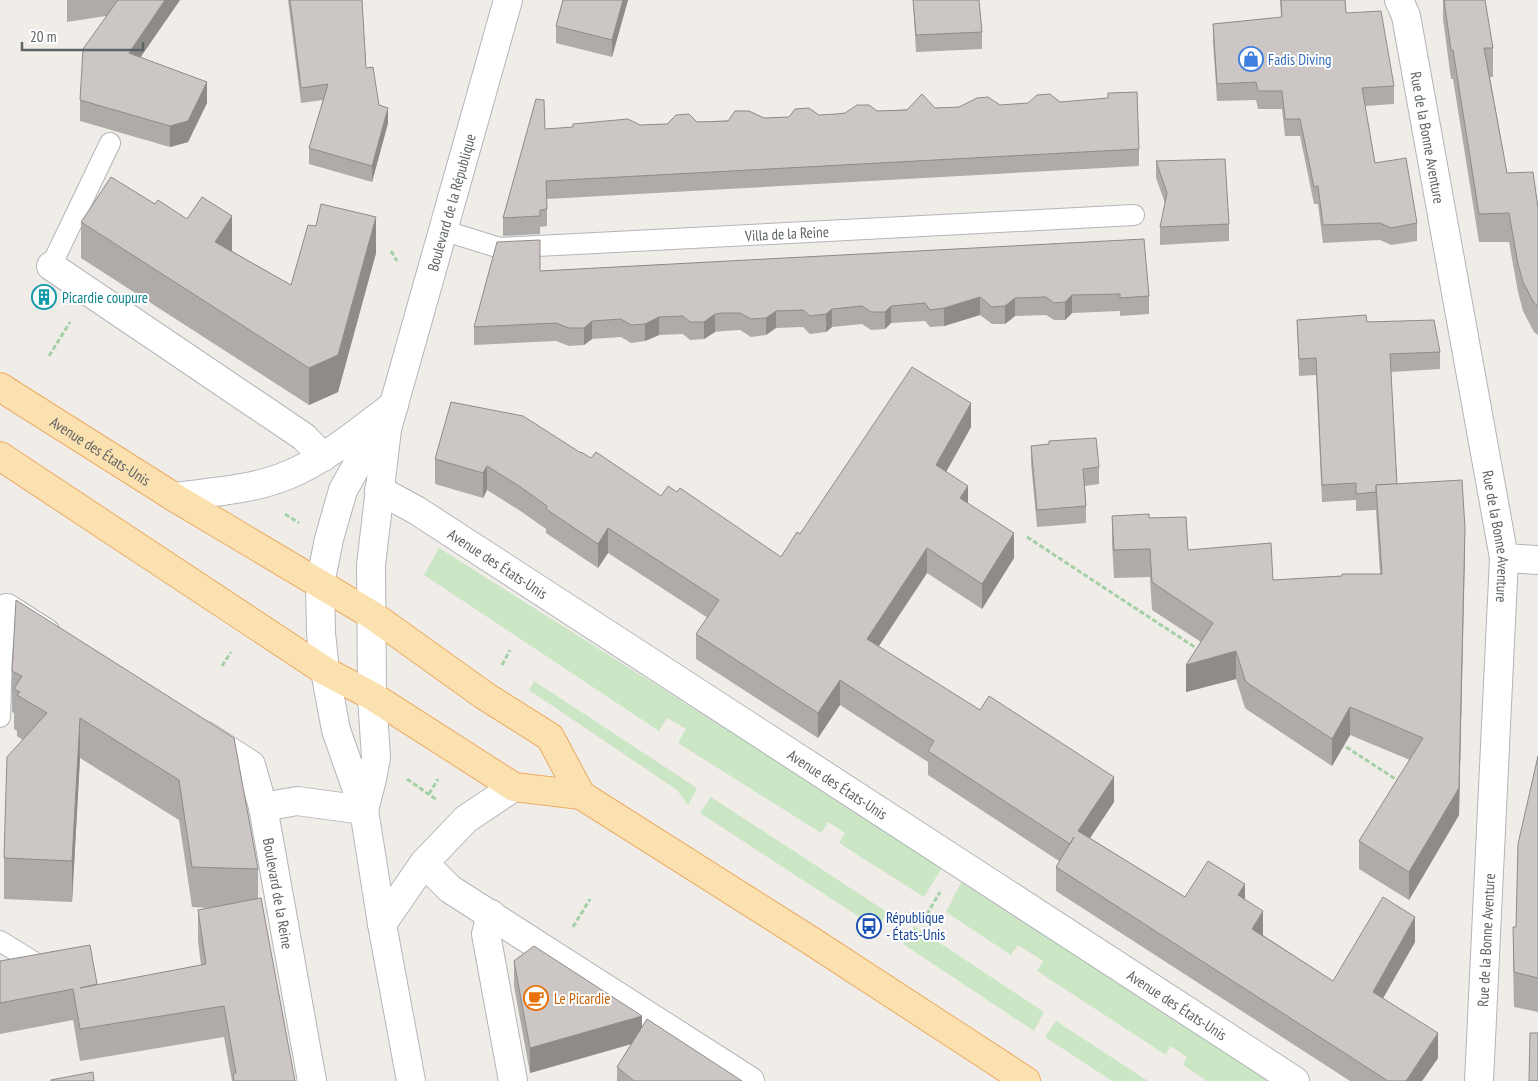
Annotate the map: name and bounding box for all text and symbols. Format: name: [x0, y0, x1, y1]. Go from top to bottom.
scale bar: [22, 20, 144, 52]
text: 20 m: [30, 27, 56, 46]
shop icon: Fadis Diving: [1238, 46, 1264, 72]
place label: Fadis Diving: [1268, 50, 1331, 69]
street label: Rue de la Bonne Aventure: [1407, 70, 1449, 205]
street label: Boulevard de la République: [423, 131, 479, 273]
street label: Villa de la Reine: [743, 221, 829, 245]
building icon: Picardie coupure: [31, 284, 57, 310]
place label: Picardie coupure: [62, 288, 148, 307]
street label: Avenue des États-Unis: [47, 412, 154, 489]
street label: Rue de la Bonne Aventure: [1479, 469, 1514, 603]
street label: Avenue des États-Unis: [445, 524, 552, 603]
street label: Avenue des États-Unis: [784, 745, 891, 823]
street label: Boulevard de la Reine: [259, 836, 298, 951]
street label: Rue de la Bonne Aventure: [1473, 873, 1499, 1007]
place label: République - États-Unis: [886, 908, 945, 944]
bus stop icon: République - États-Unis: [856, 913, 882, 939]
street label: Avenue des États-Unis: [1124, 965, 1231, 1044]
cafe icon: Le Picardie: [523, 985, 549, 1011]
place label: Le Picardie: [554, 989, 610, 1008]

